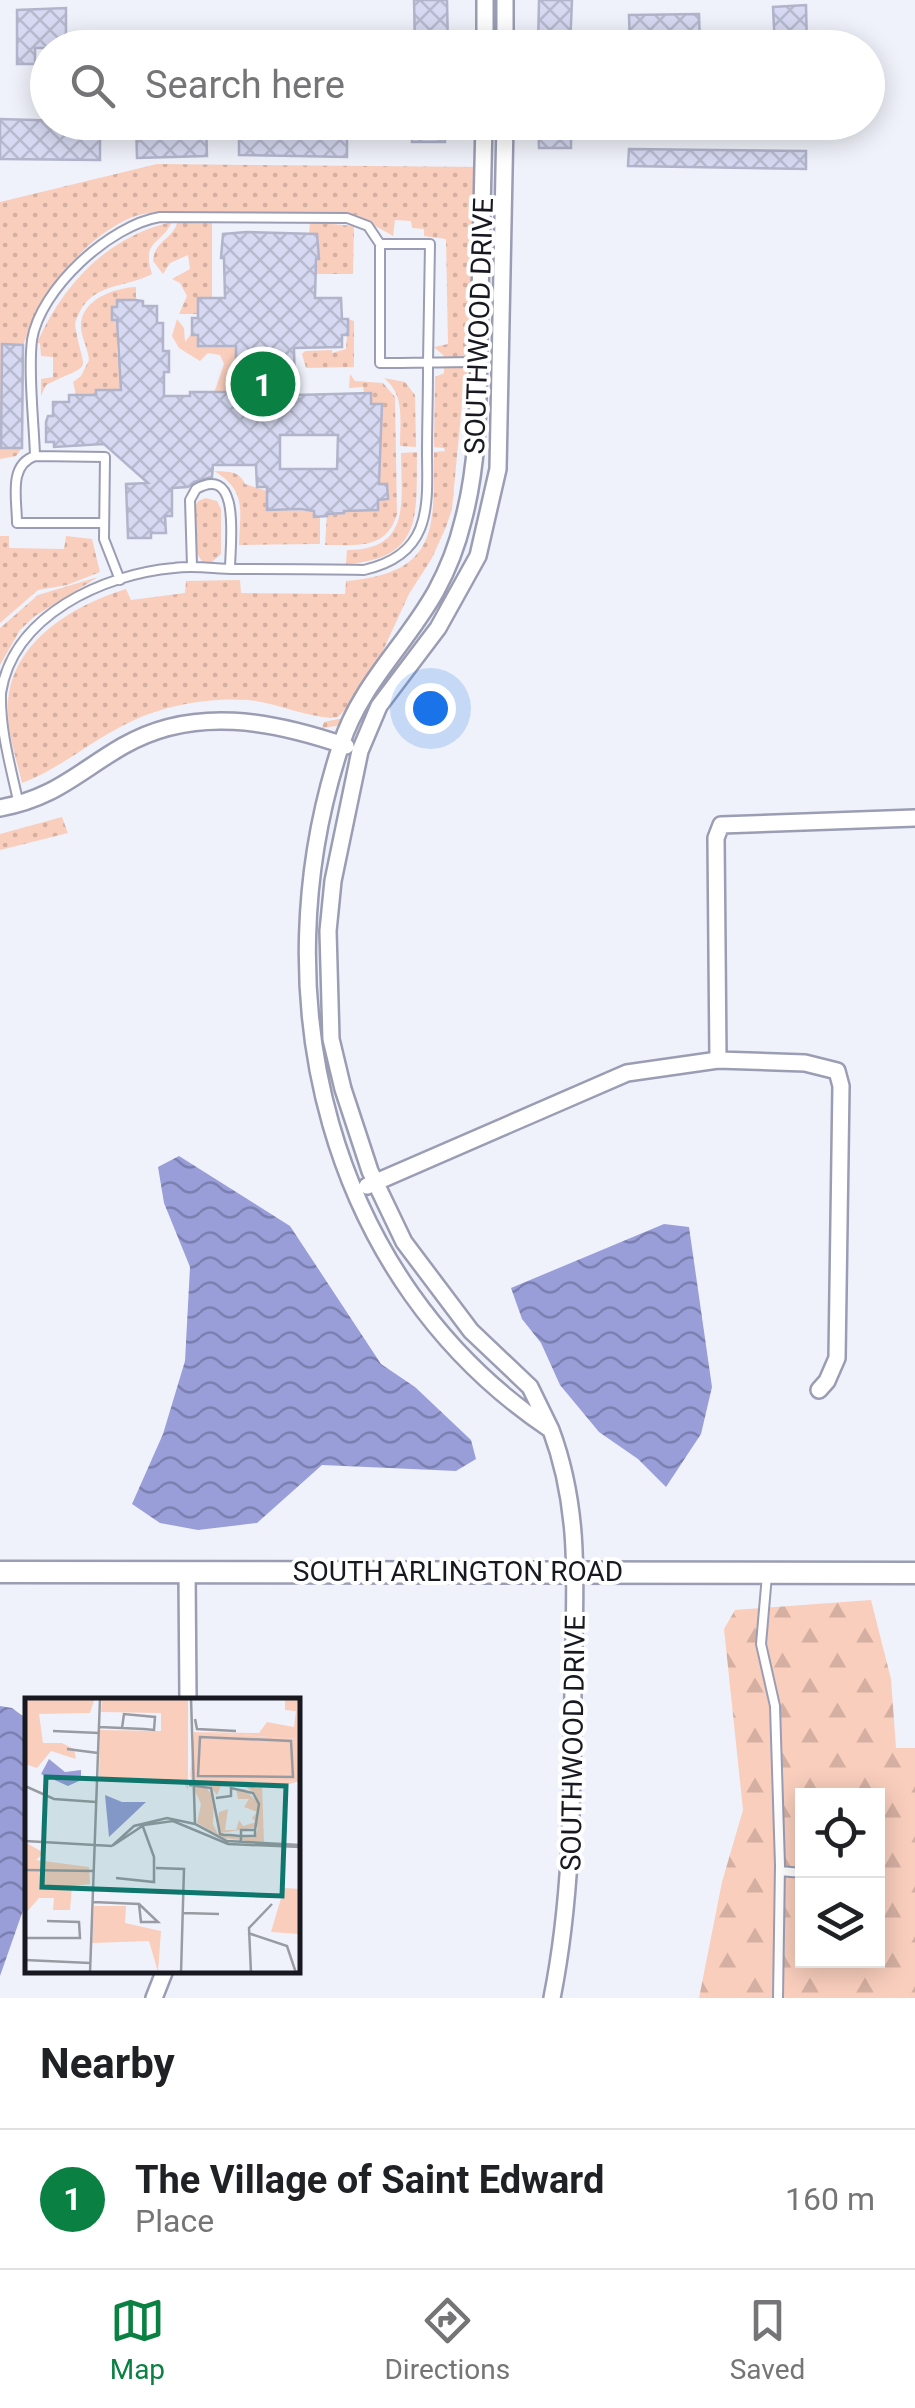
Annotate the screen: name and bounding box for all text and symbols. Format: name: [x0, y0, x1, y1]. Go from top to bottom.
search box: [30, 30, 885, 140]
icon: search: [65, 58, 120, 113]
text: Search here: [145, 63, 345, 107]
street label: SOUTHWOOD DRIVE: [458, 197, 500, 455]
pin: 1: [230, 346, 296, 422]
your location: [405, 683, 456, 734]
street label: SOUTH ARLINGTON ROAD: [293, 1555, 623, 1588]
street label: SOUTHWOOD DRIVE: [554, 1615, 592, 1871]
inset map: [25, 1698, 300, 1973]
map controls: [795, 1788, 885, 1968]
button: locate: [795, 1788, 885, 1878]
button: layers: [795, 1878, 885, 1968]
text: Nearby: [40, 2039, 175, 2088]
text: The Village of Saint Edward: [135, 2158, 604, 2202]
text: 1: [63, 2180, 82, 2218]
text: 160 m: [785, 2180, 875, 2218]
text: Place: [135, 2202, 214, 2240]
tab: Map: [110, 2293, 165, 2386]
tab: Directions: [384, 2293, 510, 2386]
tab: Saved: [730, 2293, 805, 2386]

